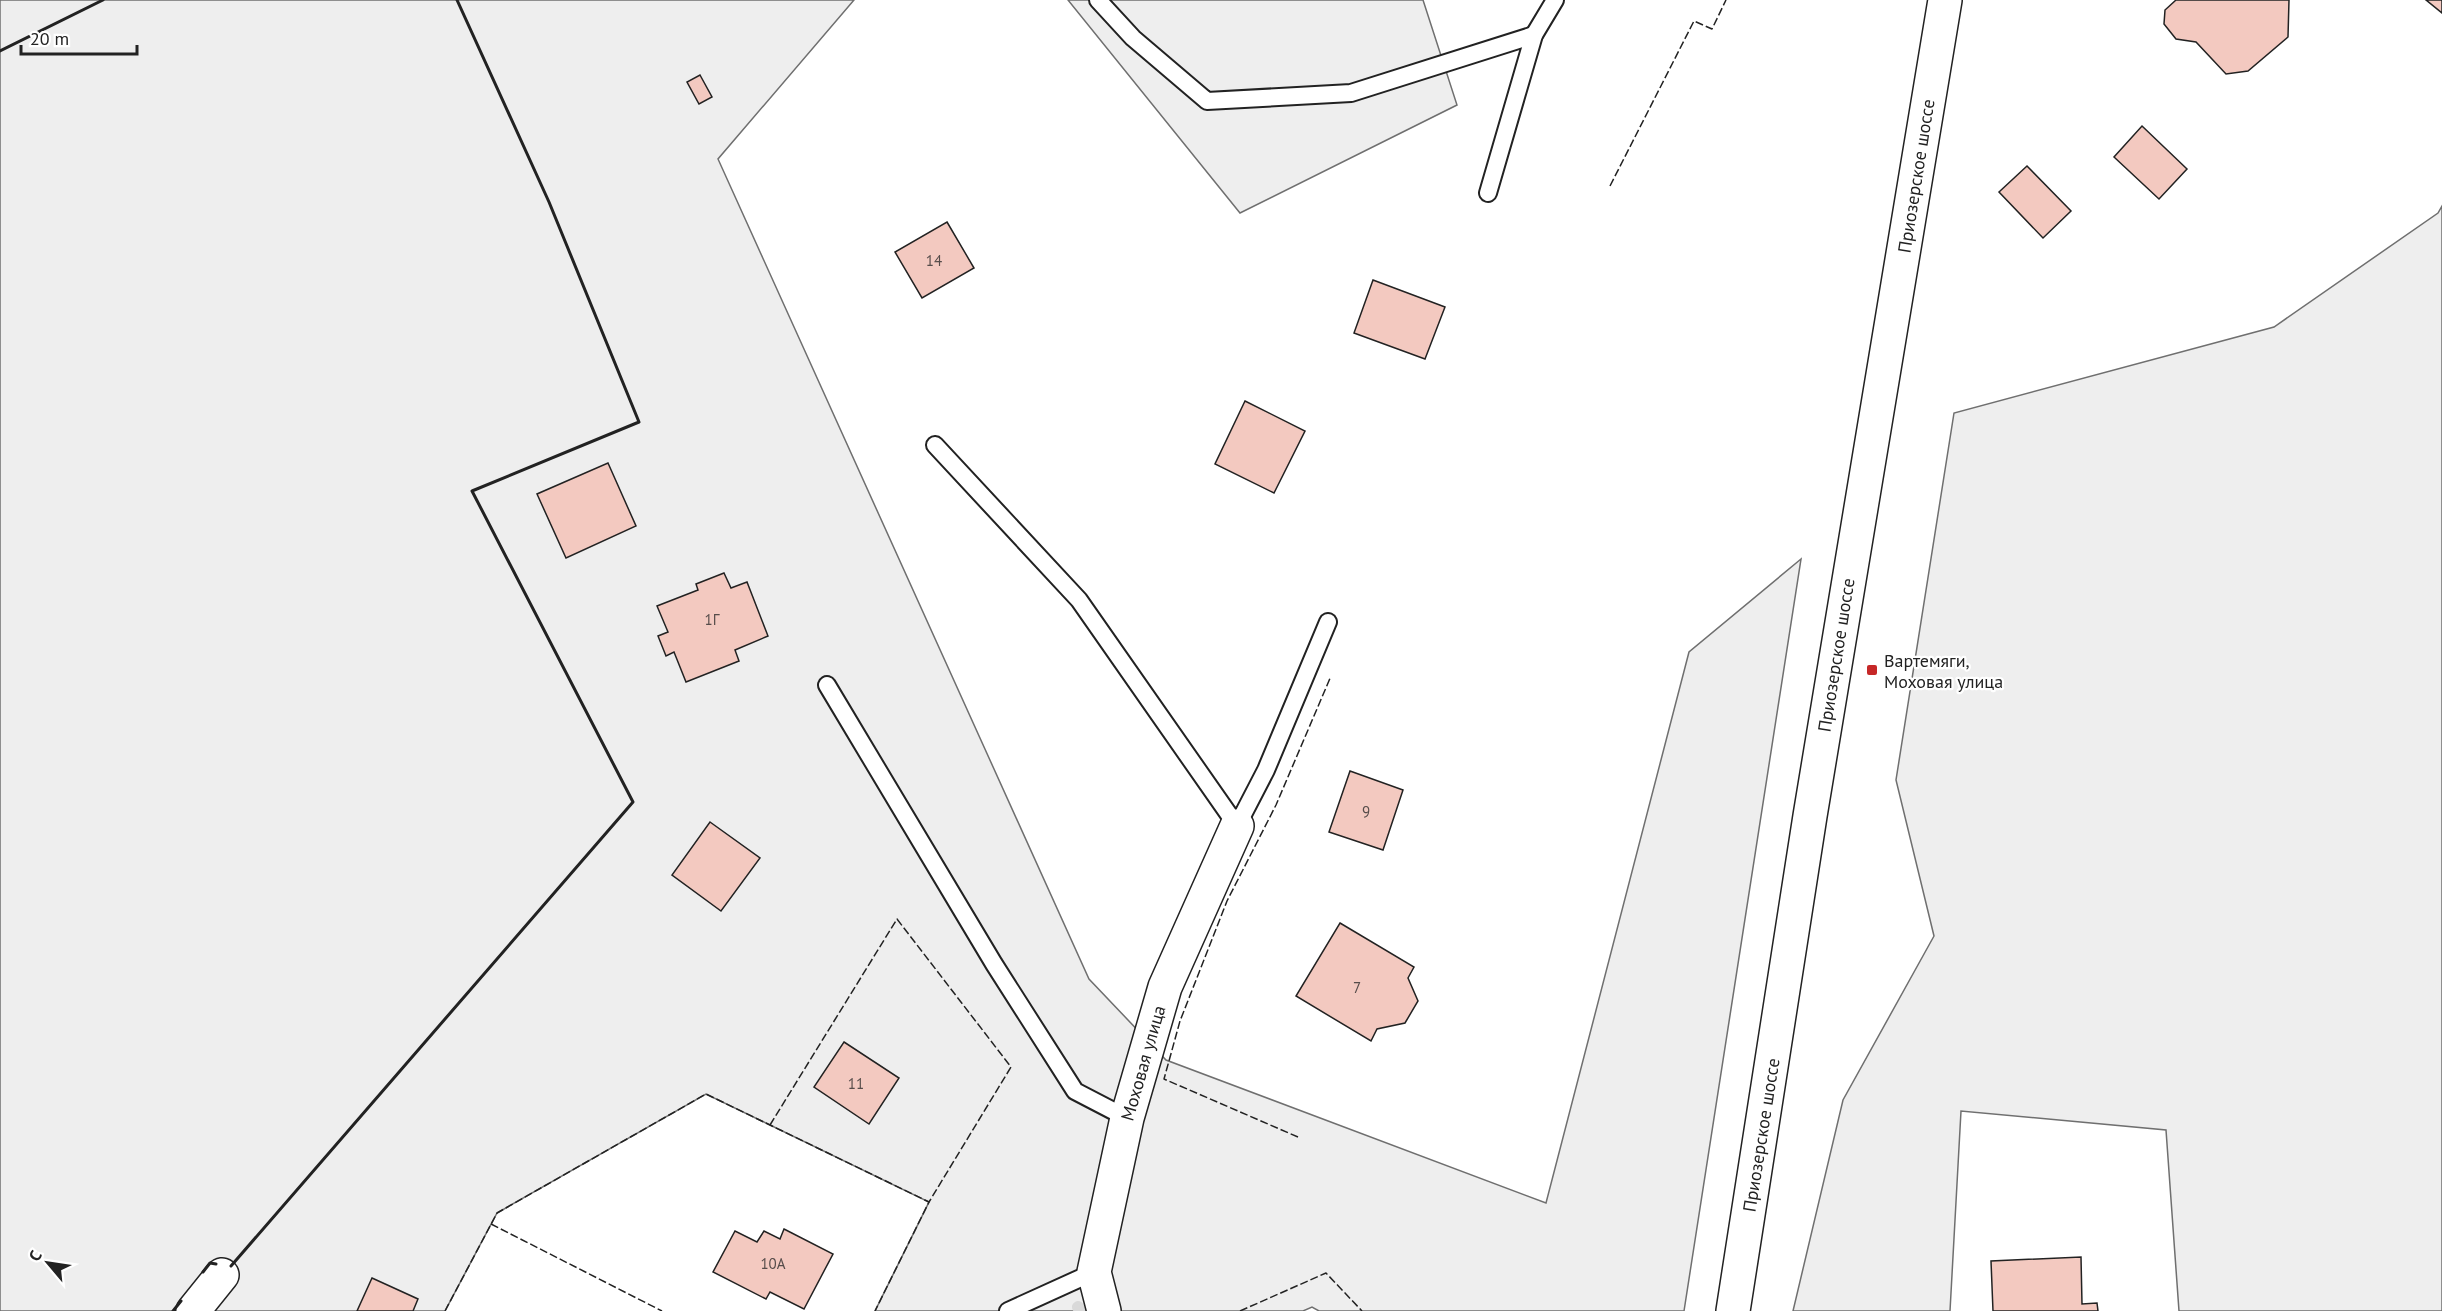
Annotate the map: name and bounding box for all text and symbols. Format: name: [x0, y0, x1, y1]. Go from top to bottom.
scale bar: [21, 18, 136, 56]
text: 20 m: [30, 27, 69, 50]
street label: Приозерское шоссе: [1892, 97, 1940, 255]
house number: 14: [926, 251, 942, 270]
street label: Приозерское шоссе: [1812, 576, 1860, 734]
house number: 1Г: [705, 610, 720, 629]
place label: Вартемяги, Моховая улица: [1884, 649, 2003, 693]
marker: Вартемяги, Моховая улица: [1865, 663, 1879, 677]
house number: 9: [1362, 802, 1370, 821]
house number: 7: [1353, 978, 1361, 997]
street label: Моховая улица: [1116, 1003, 1170, 1123]
street label: Приозерское шоссе: [1737, 1056, 1785, 1214]
house number: 11: [848, 1074, 864, 1093]
north arrow: [18, 1233, 78, 1293]
text: С: [24, 1247, 46, 1264]
house number: 10А: [760, 1254, 786, 1273]

